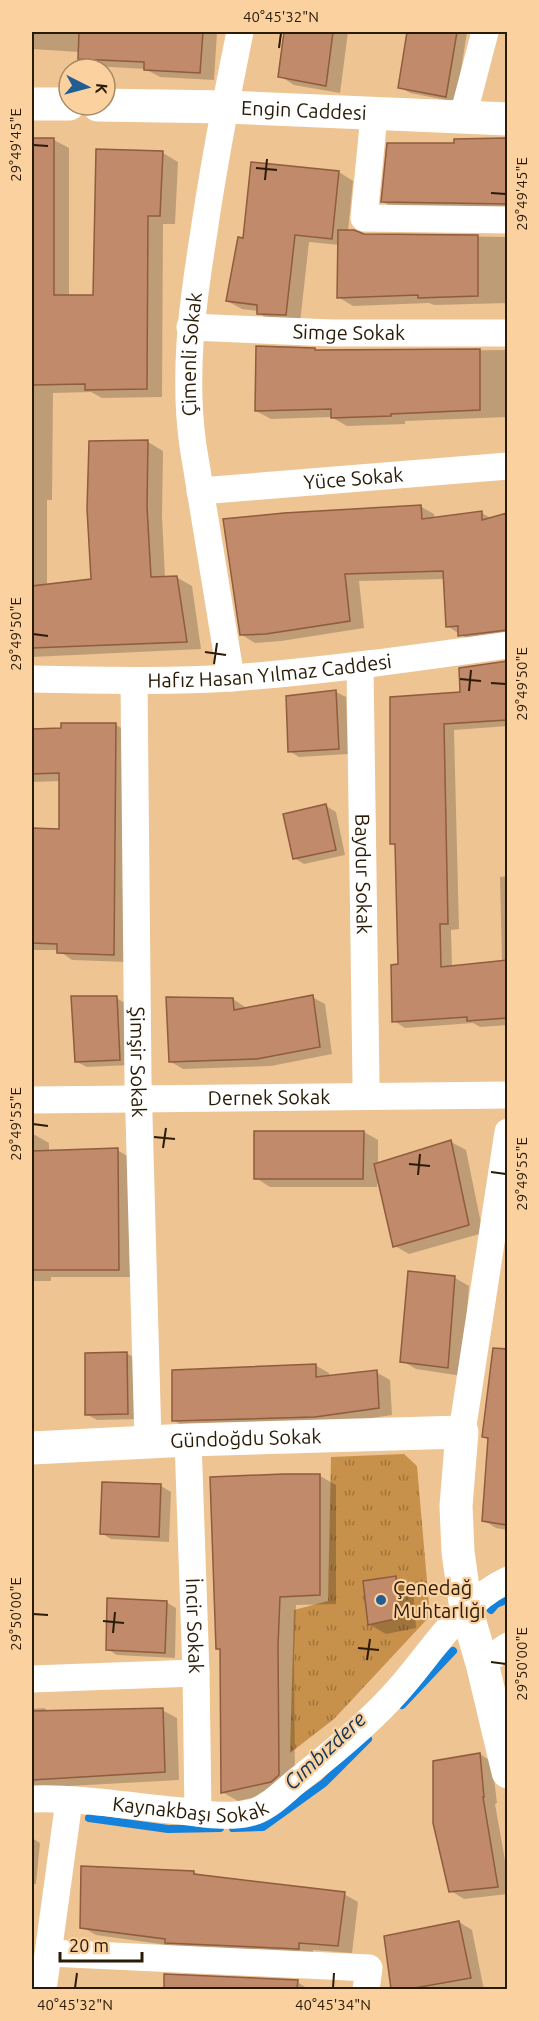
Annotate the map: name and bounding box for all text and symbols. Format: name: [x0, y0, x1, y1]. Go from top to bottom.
text: 40°45'32"N: [243, 8, 319, 25]
north arrow: [57, 57, 117, 117]
text: K: [92, 82, 111, 95]
street label: Engin Caddesi: [241, 96, 367, 124]
text: 29°49'45"E: [7, 108, 24, 182]
text: 29°49'45"E: [513, 157, 530, 231]
street label: Çimenli Sokak: [177, 291, 206, 417]
street label: Simge Sokak: [292, 319, 405, 344]
street label: Yüce Sokak: [303, 463, 404, 494]
text: 29°49'50"E: [7, 597, 24, 671]
text: 29°49'50"E: [513, 647, 530, 721]
street label: Hafız Hasan Yılmaz Caddesi: [147, 649, 393, 691]
street label: Baydur Sokak: [351, 814, 376, 934]
street label: Şimşir Sokak: [126, 1006, 151, 1118]
street label: Dernek Sokak: [208, 1085, 330, 1109]
text: 29°49'55"E: [7, 1087, 24, 1161]
text: 29°49'55"E: [513, 1137, 530, 1211]
street label: Gündoğdu Sokak: [170, 1424, 322, 1452]
place label: Çenedağ Muhtarlığı: [393, 1576, 485, 1622]
text: 29°50'00"E: [7, 1577, 24, 1651]
street label: İncir Sokak: [182, 1578, 208, 1674]
marker: Çenedağ Muhtarlığı: [374, 1593, 388, 1607]
text: 29°50'00"E: [513, 1627, 530, 1701]
water label: Cımbızdere: [279, 1706, 370, 1794]
street label: Kaynakbaşı Sokak: [111, 1792, 272, 1826]
scale bar: [60, 1925, 142, 1963]
text: 20 m: [69, 1935, 109, 1955]
text: 40°45'32"N: [37, 1996, 113, 2013]
text: 40°45'34"N: [295, 1996, 371, 2013]

